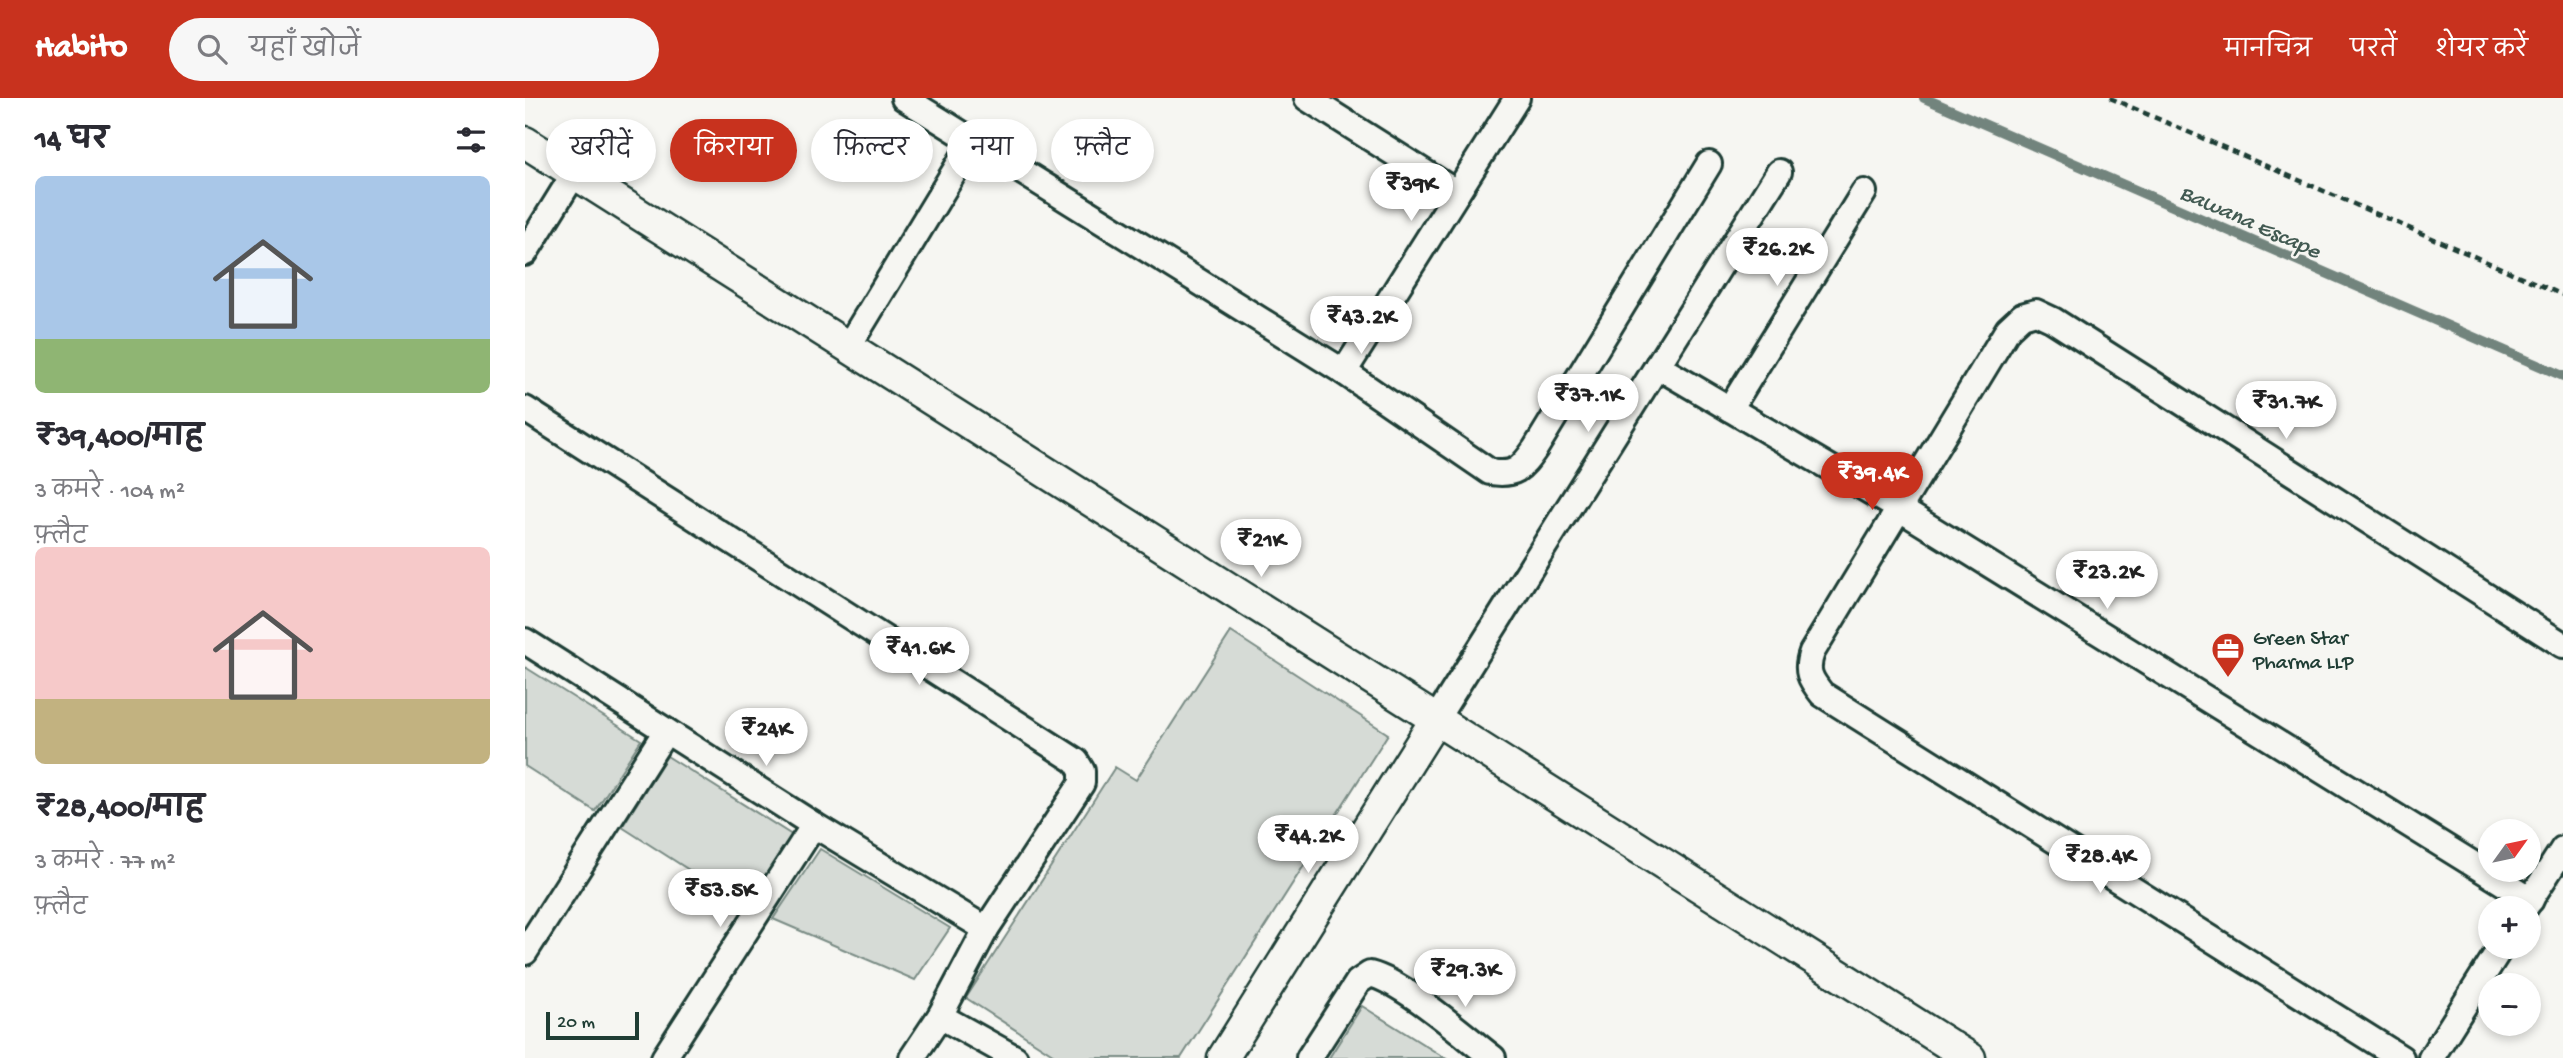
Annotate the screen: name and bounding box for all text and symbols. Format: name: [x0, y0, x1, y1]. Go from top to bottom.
search box: [169, 18, 659, 81]
text: Habito: [35, 30, 127, 68]
icon: search: [193, 30, 231, 68]
text: यहाँ खोजें: [249, 36, 361, 67]
text: मानचित्र: [2224, 37, 2312, 66]
text: परतें: [2350, 37, 2397, 66]
text: शेयर करें: [2435, 37, 2528, 66]
chip: खरीदें: [546, 119, 656, 182]
chip: किराया: [670, 119, 797, 182]
chip: फ़िल्टर: [811, 119, 933, 182]
chip: नया: [947, 119, 1037, 182]
chip: फ़्लैट: [1051, 119, 1154, 182]
icon: filters: [452, 121, 490, 159]
text: 14 घर: [35, 125, 108, 160]
pin: ₹39K: [1370, 164, 1452, 223]
text: ₹39K: [1385, 172, 1437, 199]
water label: Bawana Escape: [2175, 180, 2325, 267]
icon: home: [200, 221, 326, 347]
pin: ₹26.2K: [1720, 228, 1834, 288]
text: ₹26.2K: [1742, 237, 1812, 264]
pin: ₹43.2K: [1304, 296, 1418, 356]
text: ₹43.2K: [1326, 305, 1396, 332]
pin: ₹37.1K: [1531, 374, 1645, 434]
pin: ₹31.7K: [2229, 382, 2343, 441]
text: ₹37.1K: [1554, 383, 1622, 410]
text: ₹31.7K: [2252, 390, 2320, 417]
text: ₹39,400/माह: [35, 422, 204, 457]
pin: ₹39.4K: [1815, 452, 1929, 512]
text: ₹39.4K: [1837, 461, 1907, 488]
text: 3 कमरे · 104 m²: [35, 479, 185, 506]
pin: ₹21K: [1220, 519, 1302, 579]
text: फ़्लैट: [35, 525, 87, 552]
text: ₹21K: [1236, 528, 1286, 555]
pin: ₹23.2K: [2050, 552, 2164, 611]
text: ₹23.2K: [2072, 560, 2142, 587]
icon: home: [200, 592, 326, 718]
pin: ₹41.6K: [862, 628, 976, 687]
place label: Green Star Pharma LLP: [2252, 628, 2354, 677]
office icon: Green Star Pharma LLP: [2209, 630, 2247, 679]
text: ₹41.6K: [885, 636, 953, 663]
pin: ₹24K: [725, 708, 807, 768]
text: ₹24K: [741, 717, 791, 744]
text: ₹28,400/माह: [35, 793, 204, 828]
pin: ₹44.2K: [1251, 816, 1365, 875]
north arrow: [2478, 819, 2541, 882]
map controls: [2478, 819, 2541, 1036]
text: ₹44.2K: [1274, 824, 1342, 851]
pin: ₹28.4K: [2043, 836, 2157, 895]
text: ₹28.4K: [2065, 844, 2135, 871]
text: 3 कमरे · 77 m²: [35, 850, 175, 877]
pin: ₹53.5K: [663, 870, 777, 929]
text: ₹53.5K: [684, 878, 756, 905]
text: फ़्लैट: [35, 896, 87, 923]
button: +: [2478, 896, 2541, 959]
pin: ₹29.3K: [1408, 950, 1522, 1009]
text: ₹29.3K: [1430, 958, 1500, 985]
button: −: [2478, 973, 2541, 1036]
scale bar: [546, 1009, 639, 1041]
text: 20 m: [557, 1012, 595, 1035]

